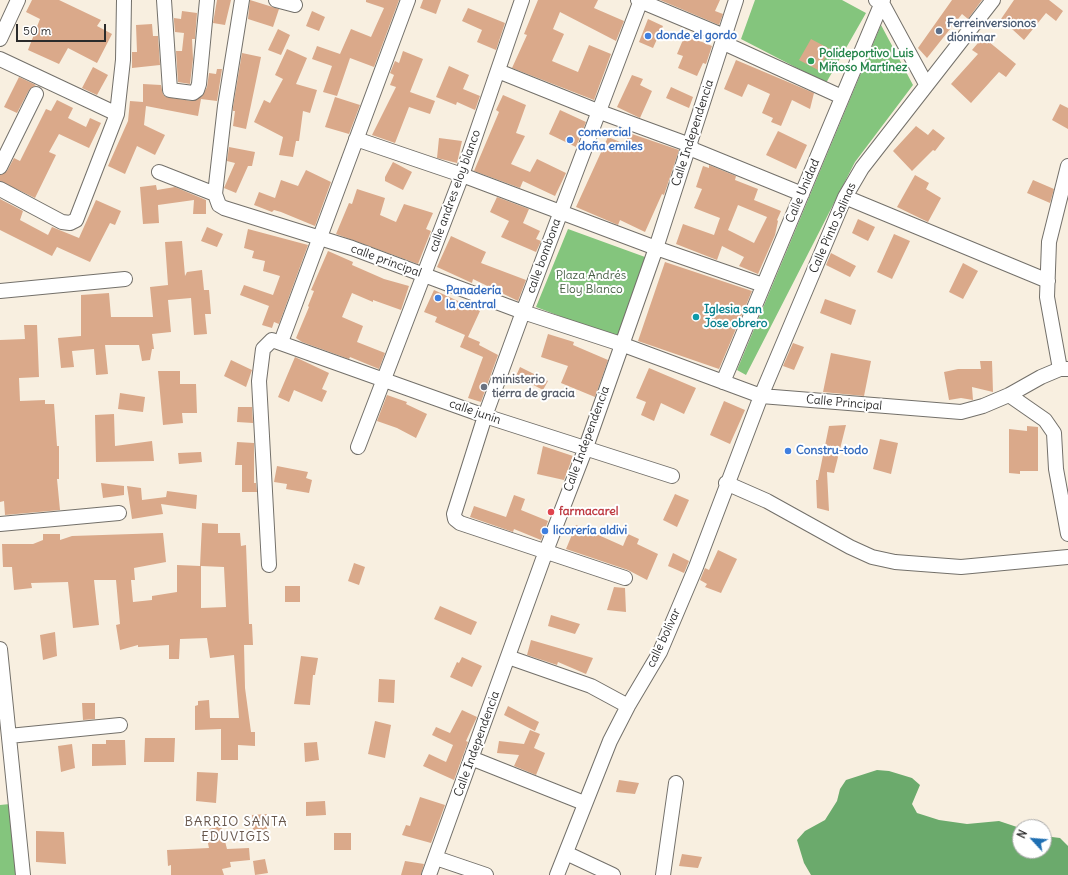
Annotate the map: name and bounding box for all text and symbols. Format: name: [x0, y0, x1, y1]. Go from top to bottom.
scale bar: [18, 16, 108, 42]
place label: Ferreinversionos dionimar: [947, 17, 1036, 45]
text: 50 m: [23, 23, 51, 38]
marker: Ferreinversionos dionimar: [934, 26, 944, 36]
place label: donde el gordo: [656, 29, 737, 43]
marker: donde el gordo: [643, 31, 653, 41]
place label: Polideportivo Luis Miñoso Martínez: [819, 47, 914, 75]
marker: Polideportivo Luis Miñoso Martínez: [806, 56, 816, 66]
street label: Calle Independencia: [669, 78, 717, 188]
place label: comercial doña emiles: [578, 126, 643, 154]
street label: calle andres eloy blanco: [426, 128, 484, 254]
marker: comercial doña emiles: [565, 135, 575, 145]
street label: Calle Unidad: [783, 157, 823, 225]
street label: Calle Pinto Salinas: [807, 180, 859, 276]
street label: calle bombona: [524, 217, 564, 295]
street label: calle principal: [349, 242, 423, 280]
park label: Plaza Andrés Eloy Blanco: [556, 269, 626, 297]
place label: Panadería la central: [446, 284, 501, 312]
marker: Panadería la central: [433, 293, 443, 303]
place label: Iglesia san Jose obrero: [704, 303, 768, 331]
marker: Iglesia san Jose obrero: [691, 312, 701, 322]
place label: ministerio tierra de gracia: [492, 373, 575, 401]
marker: ministerio tierra de gracia: [479, 382, 489, 392]
street label: Calle Independencia: [561, 384, 613, 494]
street label: Calle Principal: [805, 393, 883, 413]
street label: calle junin: [447, 396, 503, 428]
place label: Constru-todo: [796, 444, 868, 458]
marker: Constru-todo: [783, 446, 793, 456]
place label: farmacarel: [559, 505, 618, 519]
marker: farmacarel: [546, 507, 556, 517]
place label: licorería aldivi: [553, 524, 627, 538]
marker: licorería aldivi: [540, 526, 550, 536]
street label: calle bolívar: [644, 606, 684, 670]
street label: Calle Independencia: [451, 689, 503, 799]
district label: BARRIO SANTA EDUVIGIS: [184, 814, 288, 845]
north arrow: [1012, 819, 1052, 859]
text: N: [1014, 828, 1030, 841]

